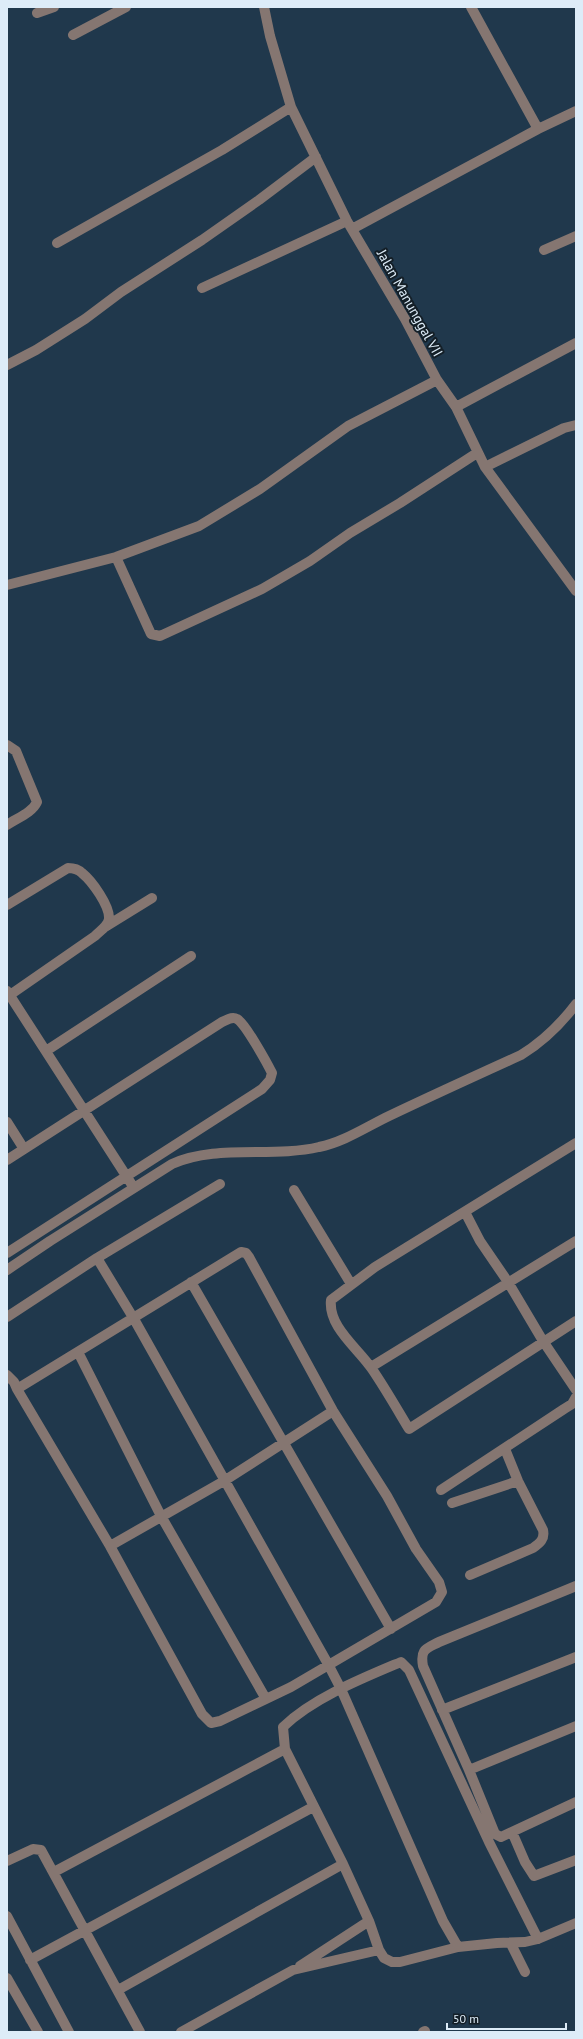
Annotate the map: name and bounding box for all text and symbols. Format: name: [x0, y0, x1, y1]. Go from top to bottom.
street label: Jalan Manunggal VII: [373, 245, 447, 360]
scale bar: [447, 2005, 566, 2031]
text: 50 m: [453, 2011, 479, 2026]

